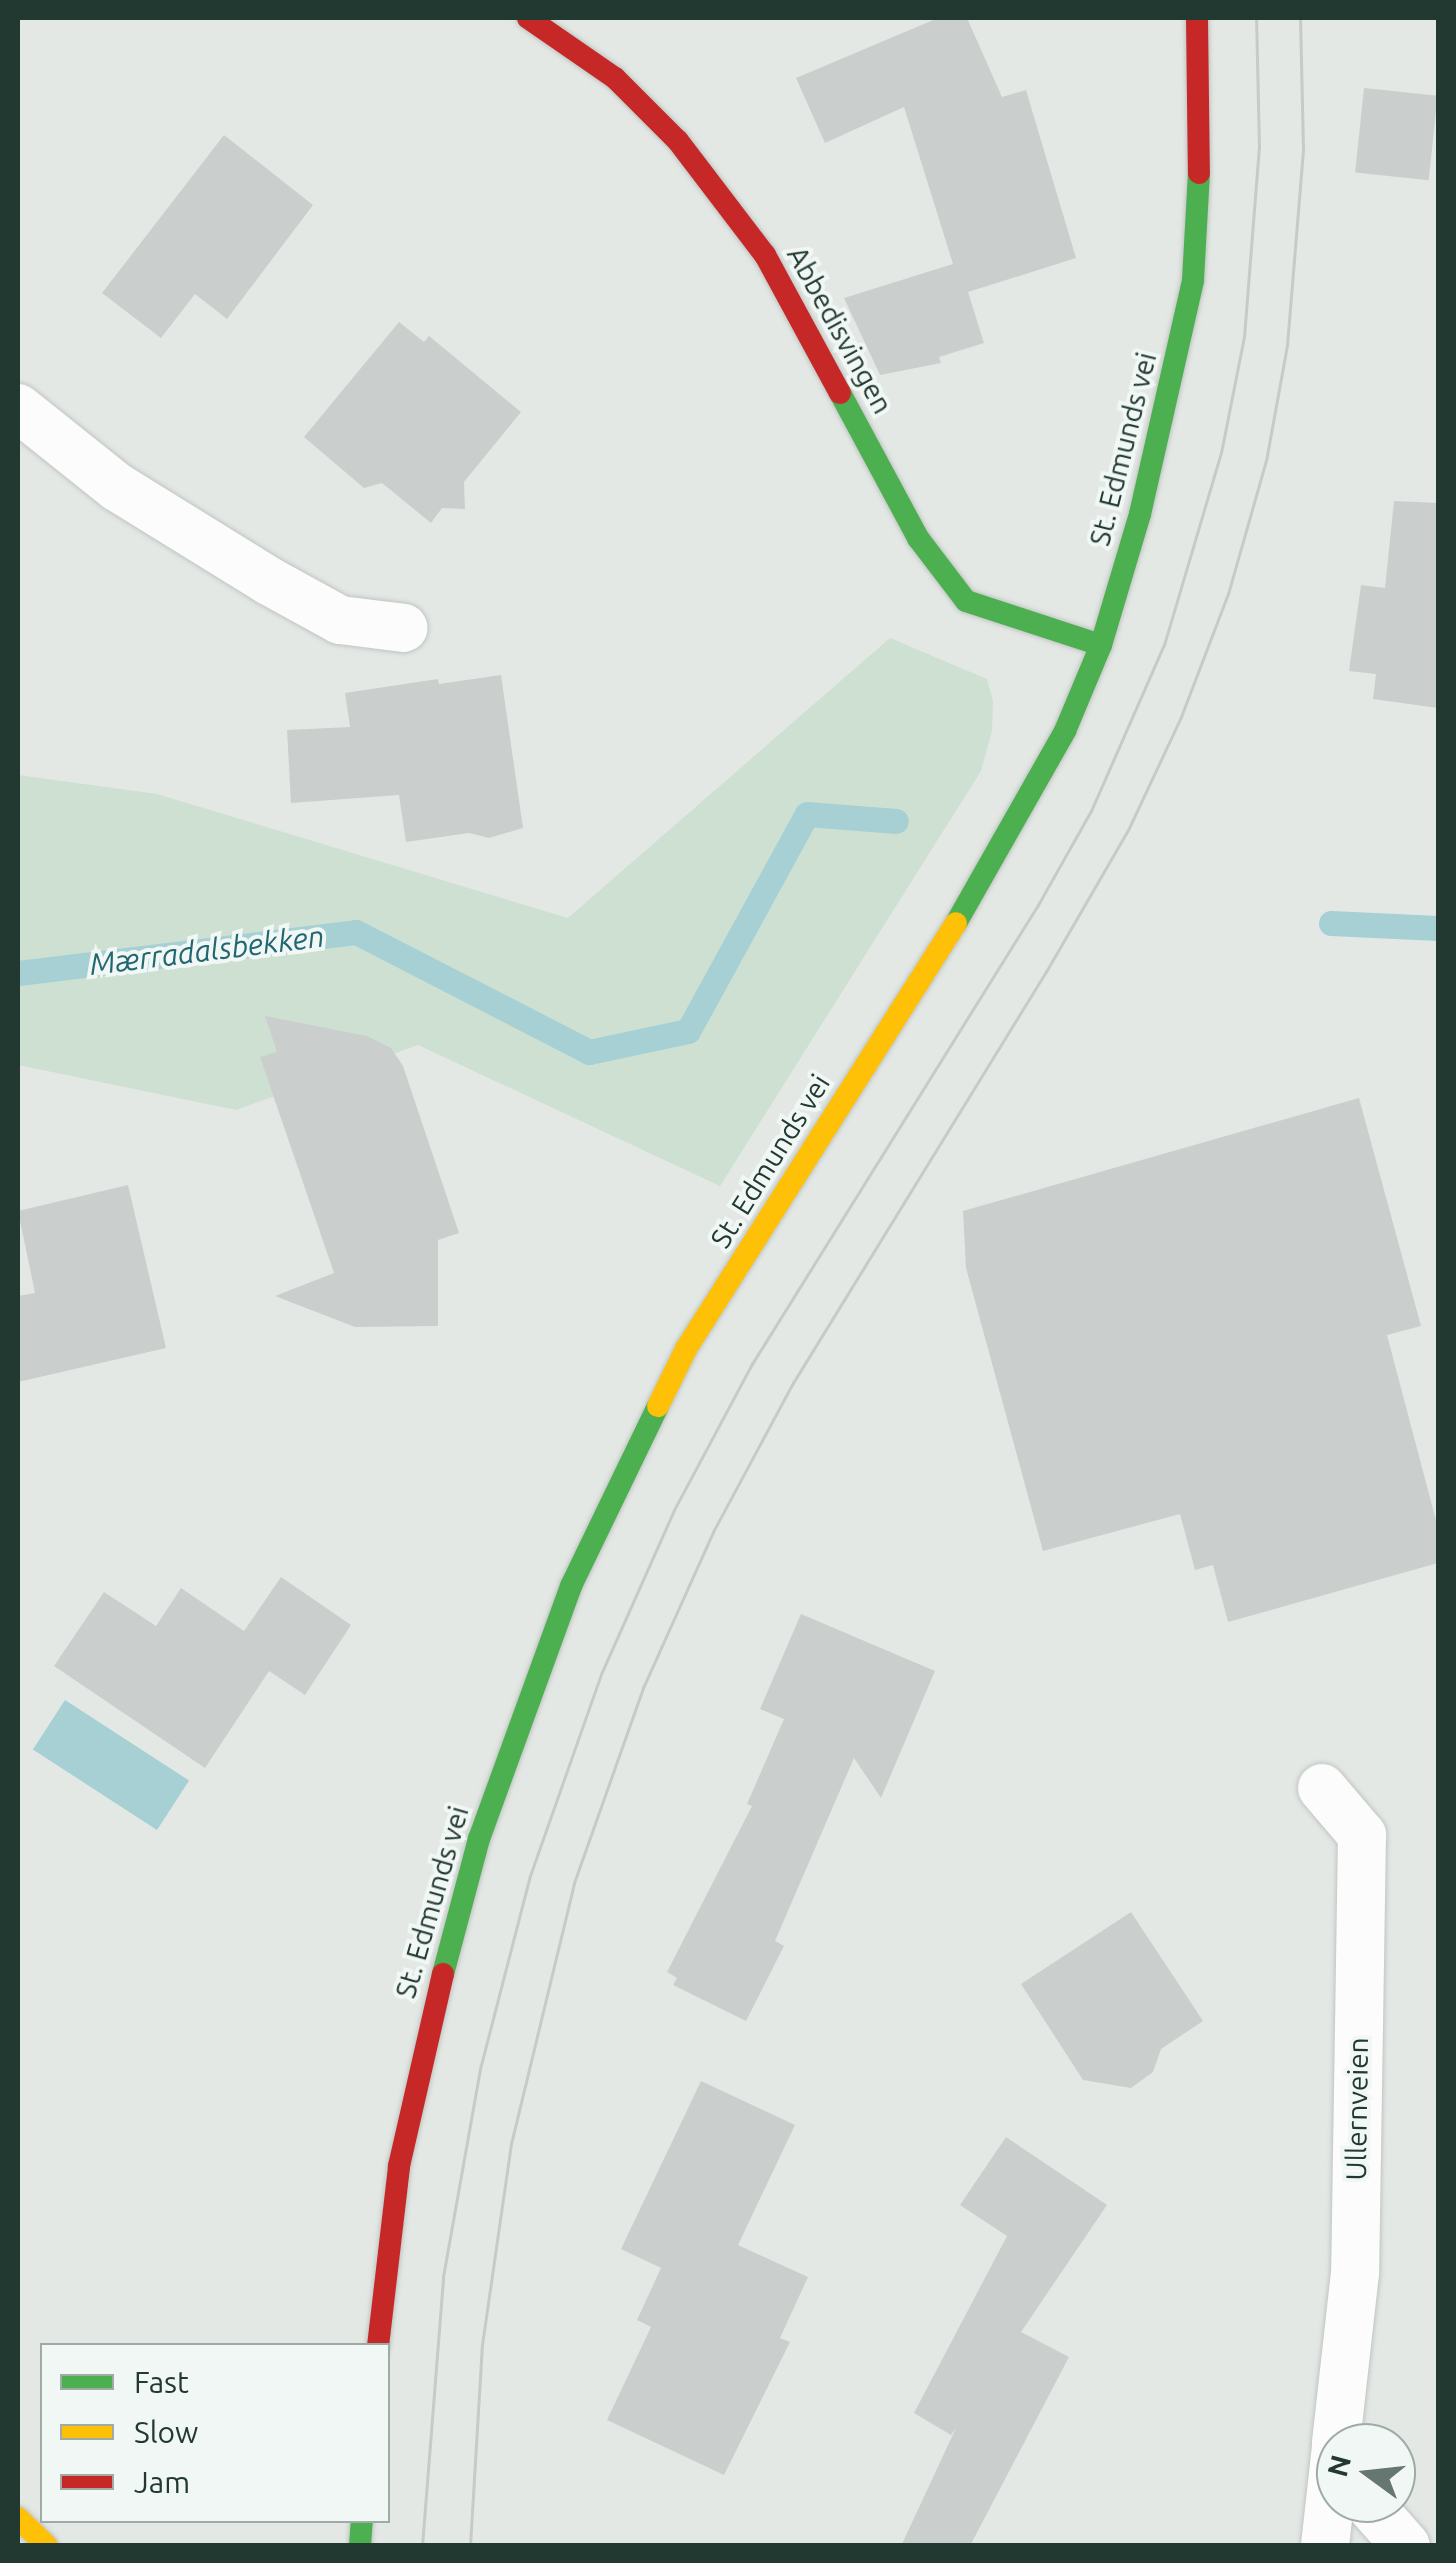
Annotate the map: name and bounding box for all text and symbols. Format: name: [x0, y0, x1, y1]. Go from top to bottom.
street label: Abbedisvingen: [780, 241, 900, 419]
street label: St. Edmunds vei: [1083, 349, 1163, 549]
water label: Mærradalsbekken: [88, 918, 326, 982]
street label: St. Edmunds vei: [703, 1068, 837, 1254]
street label: St. Edmunds vei: [389, 1802, 475, 2002]
street label: Ullernveien: [1339, 2037, 1375, 2181]
legend: [40, 2343, 390, 2523]
text: Fast: [134, 2365, 189, 2399]
text: Slow: [134, 2415, 198, 2449]
north arrow: [1316, 2423, 1416, 2523]
text: N: [1321, 2452, 1356, 2480]
text: Jam: [134, 2465, 190, 2499]

